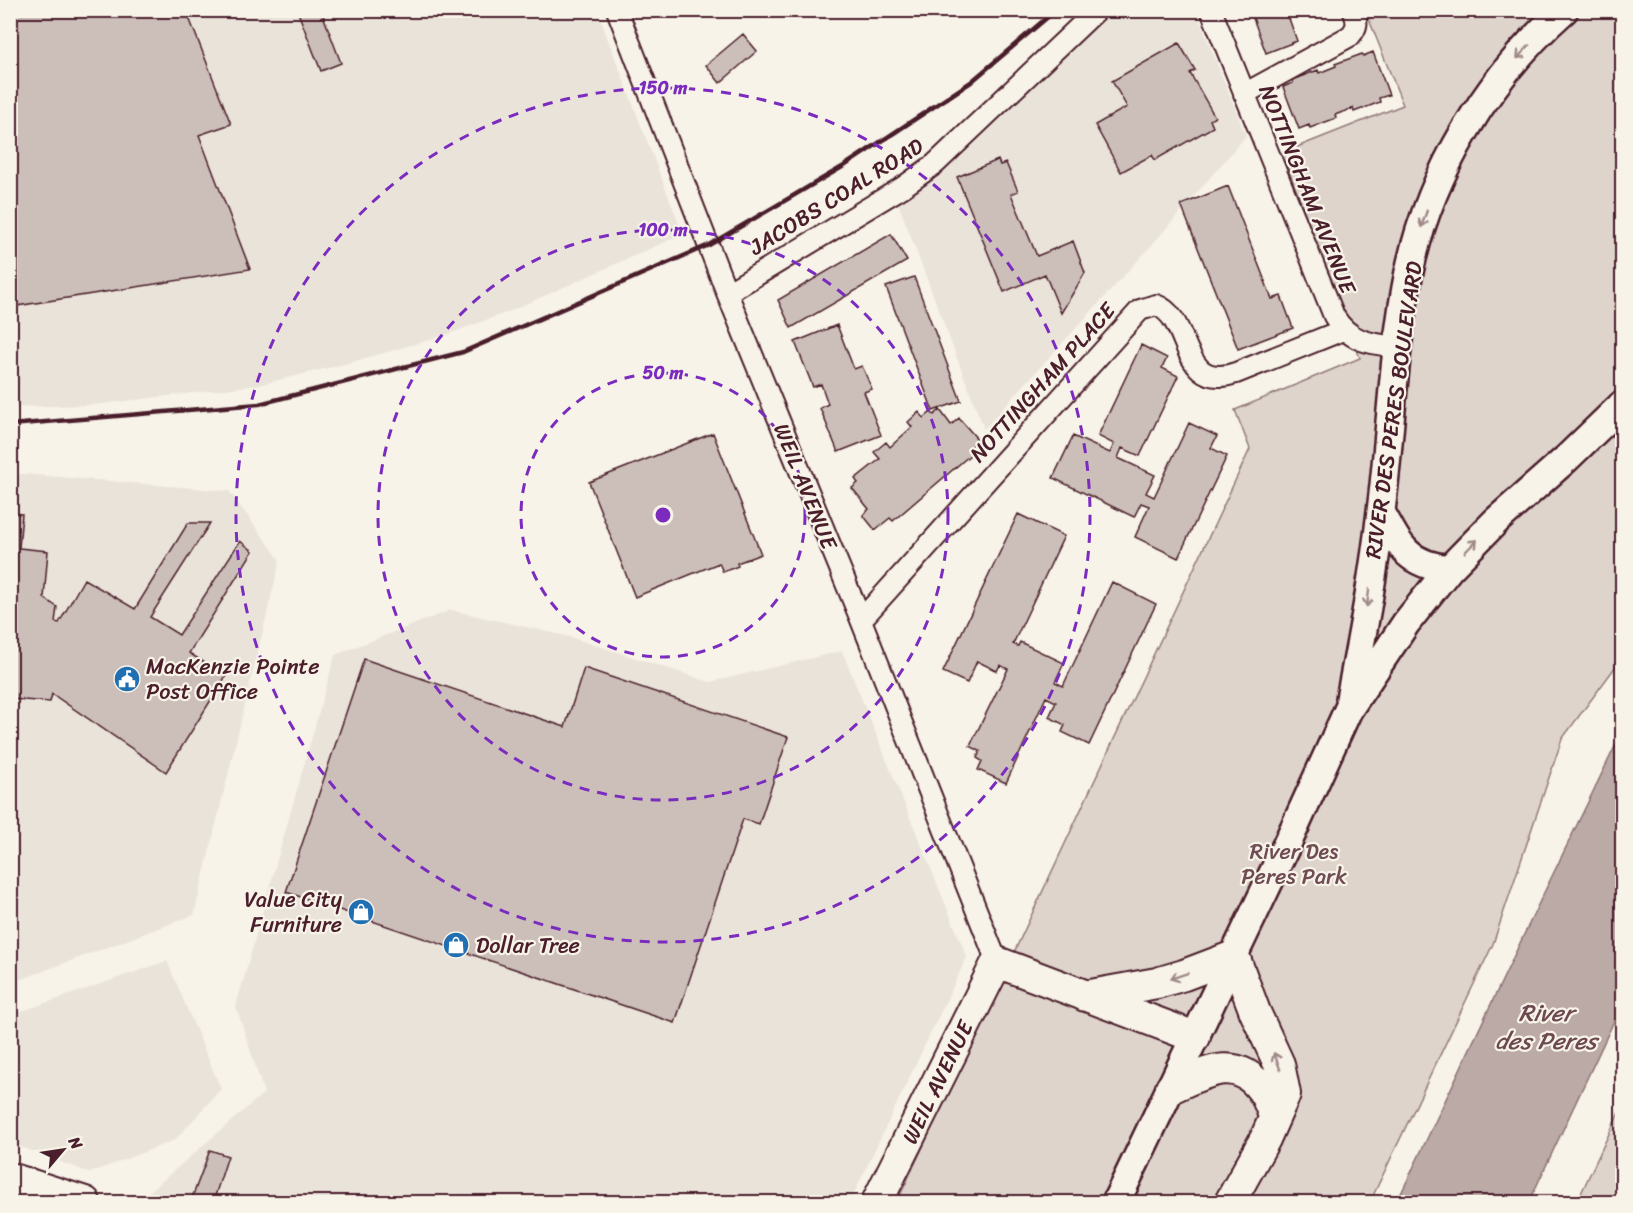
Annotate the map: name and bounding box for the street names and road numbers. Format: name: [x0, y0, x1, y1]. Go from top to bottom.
street label: NOTTINGHAM AVENUE: [1248, 79, 1368, 301]
street label: JACOBS COAL ROAD: [740, 127, 931, 266]
street label: RIVER DES PERES BOULEVARD: [1353, 258, 1434, 561]
street label: NOTTINGHAM PLACE: [959, 292, 1127, 471]
street label: WEIL AVENUE: [762, 417, 849, 557]
street label: WEIL AVENUE: [891, 1012, 985, 1151]

